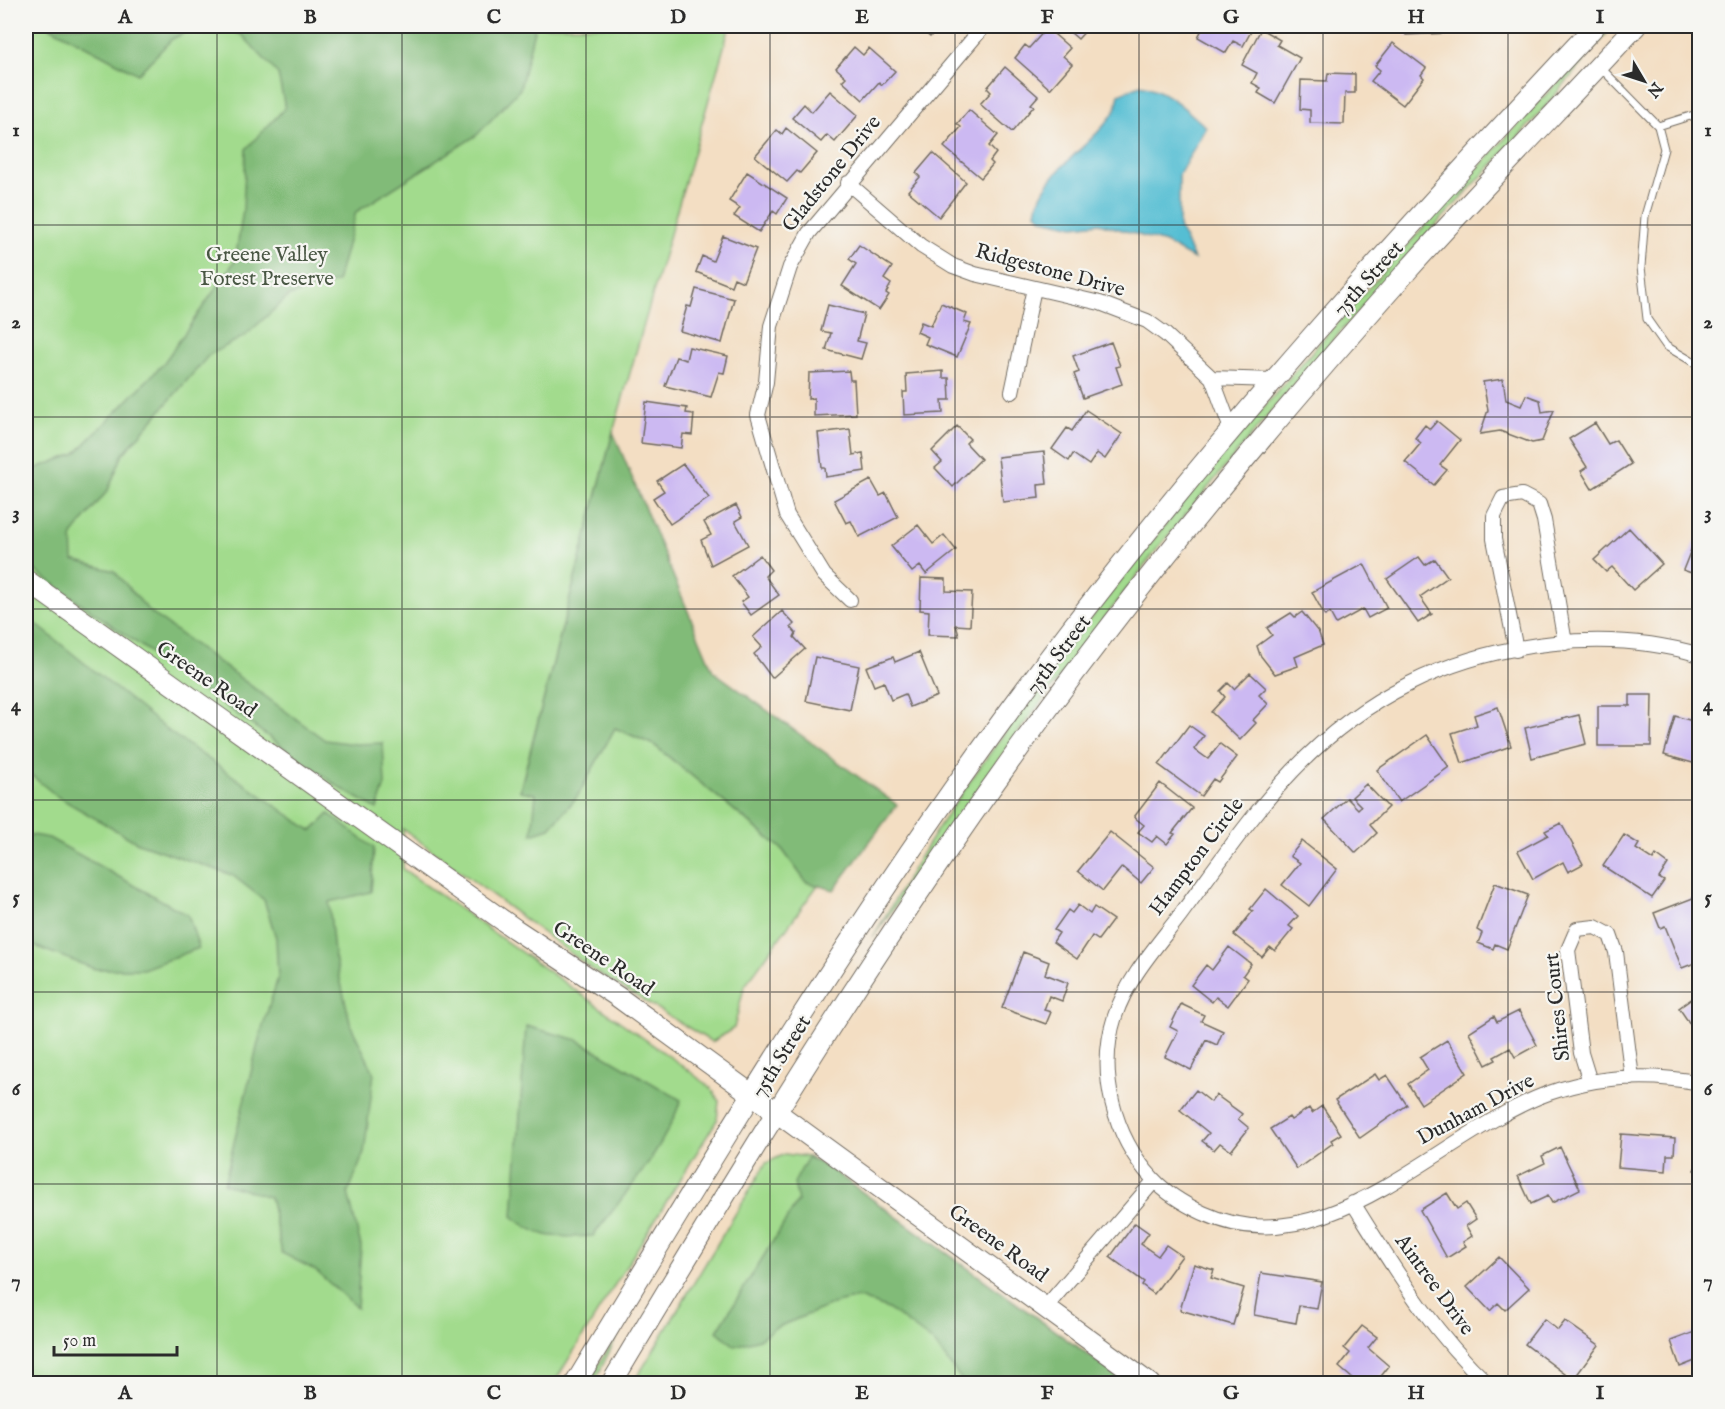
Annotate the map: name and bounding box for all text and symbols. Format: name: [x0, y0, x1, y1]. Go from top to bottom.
text: A: [117, 5, 133, 30]
text: B: [303, 5, 317, 30]
text: C: [487, 5, 501, 30]
text: D: [670, 5, 686, 30]
text: E: [855, 5, 869, 30]
text: F: [1041, 5, 1054, 30]
text: G: [1223, 5, 1240, 30]
text: H: [1407, 5, 1425, 30]
text: I: [1596, 5, 1605, 30]
north arrow: [1614, 51, 1674, 111]
text: N: [1642, 77, 1667, 101]
street label: Gladstone Drive: [777, 110, 888, 238]
text: 1: [12, 118, 20, 143]
text: 1: [1704, 118, 1712, 143]
street label: 75th Street: [1328, 236, 1410, 322]
street label: Ridgestone Drive: [972, 238, 1128, 304]
park label: Greene Valley Forest Preserve: [200, 242, 334, 293]
text: 2: [11, 310, 21, 335]
text: 2: [1703, 310, 1713, 335]
text: 3: [12, 501, 20, 526]
text: 3: [1704, 501, 1712, 526]
street label: 75th Street: [1020, 610, 1098, 700]
street label: Greene Road: [151, 636, 262, 725]
text: 4: [11, 693, 22, 718]
text: 4: [1703, 693, 1714, 718]
street label: Hampton Circle: [1144, 792, 1251, 922]
text: 5: [12, 885, 20, 910]
text: 5: [1704, 885, 1712, 910]
street label: Greene Road: [547, 915, 660, 1003]
street label: Shires Court: [1539, 951, 1577, 1063]
street label: 75th Street: [746, 1011, 818, 1103]
street label: Dunham Drive: [1413, 1068, 1540, 1152]
text: 6: [12, 1077, 22, 1102]
text: 6: [1704, 1077, 1714, 1102]
street label: Greene Road: [943, 1199, 1054, 1290]
street label: Aintree Drive: [1388, 1228, 1480, 1341]
text: 7: [11, 1269, 21, 1294]
text: 7: [1703, 1269, 1713, 1294]
scale bar: [54, 1319, 177, 1357]
text: 50 m: [63, 1330, 96, 1353]
text: A: [117, 1381, 133, 1406]
text: B: [303, 1381, 317, 1406]
text: C: [487, 1381, 501, 1406]
text: D: [670, 1381, 686, 1406]
text: E: [855, 1381, 869, 1406]
text: F: [1041, 1381, 1054, 1406]
text: G: [1223, 1381, 1240, 1406]
text: H: [1407, 1381, 1425, 1406]
text: I: [1596, 1381, 1605, 1406]

